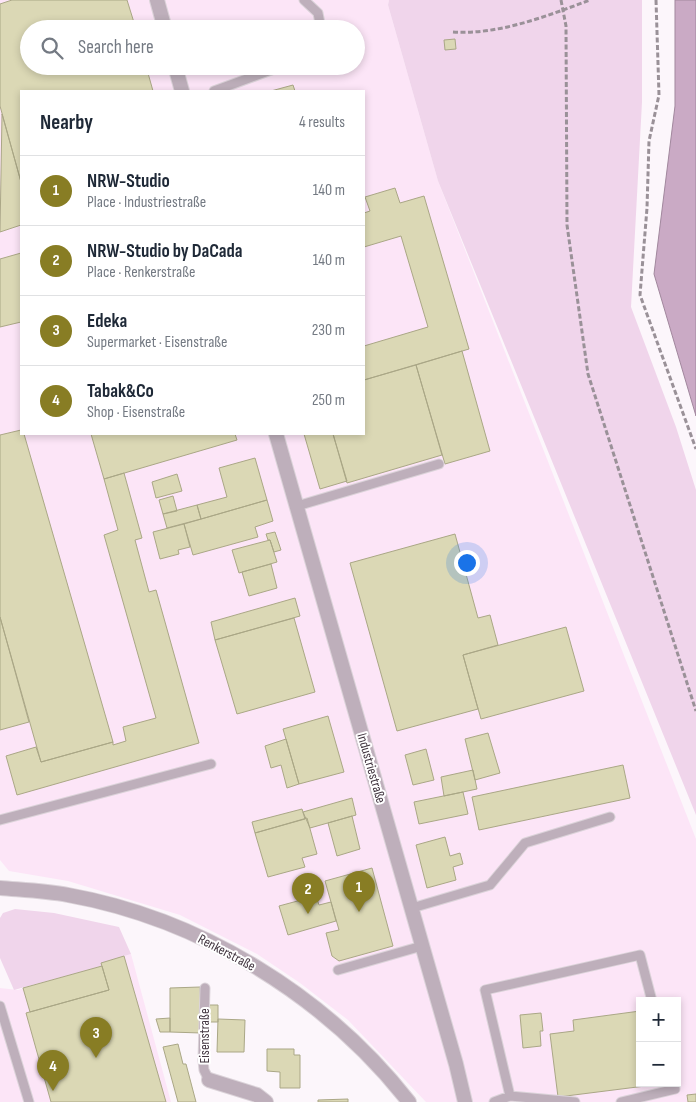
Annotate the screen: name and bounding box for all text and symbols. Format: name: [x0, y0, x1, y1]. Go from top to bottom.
search box: [20, 20, 365, 75]
icon: search: [38, 34, 66, 62]
text: Search here: [78, 36, 154, 59]
text: Nearby: [40, 110, 93, 135]
text: 4 results: [299, 113, 345, 132]
text: NRW-Studio: [87, 170, 170, 193]
text: 1: [53, 181, 59, 200]
text: 140 m: [313, 181, 345, 200]
text: Place · Industriestraße: [87, 193, 206, 212]
text: NRW-Studio by DaCada: [87, 240, 243, 263]
text: 2: [52, 251, 60, 270]
text: 140 m: [313, 251, 345, 270]
text: Place · Renkerstraße: [87, 263, 195, 282]
text: Edeka: [87, 310, 127, 333]
text: 3: [52, 321, 60, 340]
text: 230 m: [312, 321, 345, 340]
text: Supermarket · Eisenstraße: [87, 333, 227, 352]
text: Tabak&Co: [87, 380, 154, 403]
text: 4: [52, 391, 60, 410]
text: 250 m: [312, 391, 345, 410]
text: Shop · Eisenstraße: [87, 403, 185, 422]
your location: [454, 550, 480, 576]
street label: Industriestraße: [353, 731, 390, 805]
pin: 1: [343, 871, 375, 912]
pin: 2: [292, 873, 324, 914]
street label: Renkerstraße: [195, 930, 258, 975]
map controls: [636, 997, 681, 1087]
button: +: [636, 997, 681, 1042]
street label: Eisenstraße: [196, 1008, 213, 1064]
pin: 3: [80, 1017, 112, 1058]
button: −: [636, 1042, 681, 1087]
pin: 4: [37, 1050, 69, 1091]

